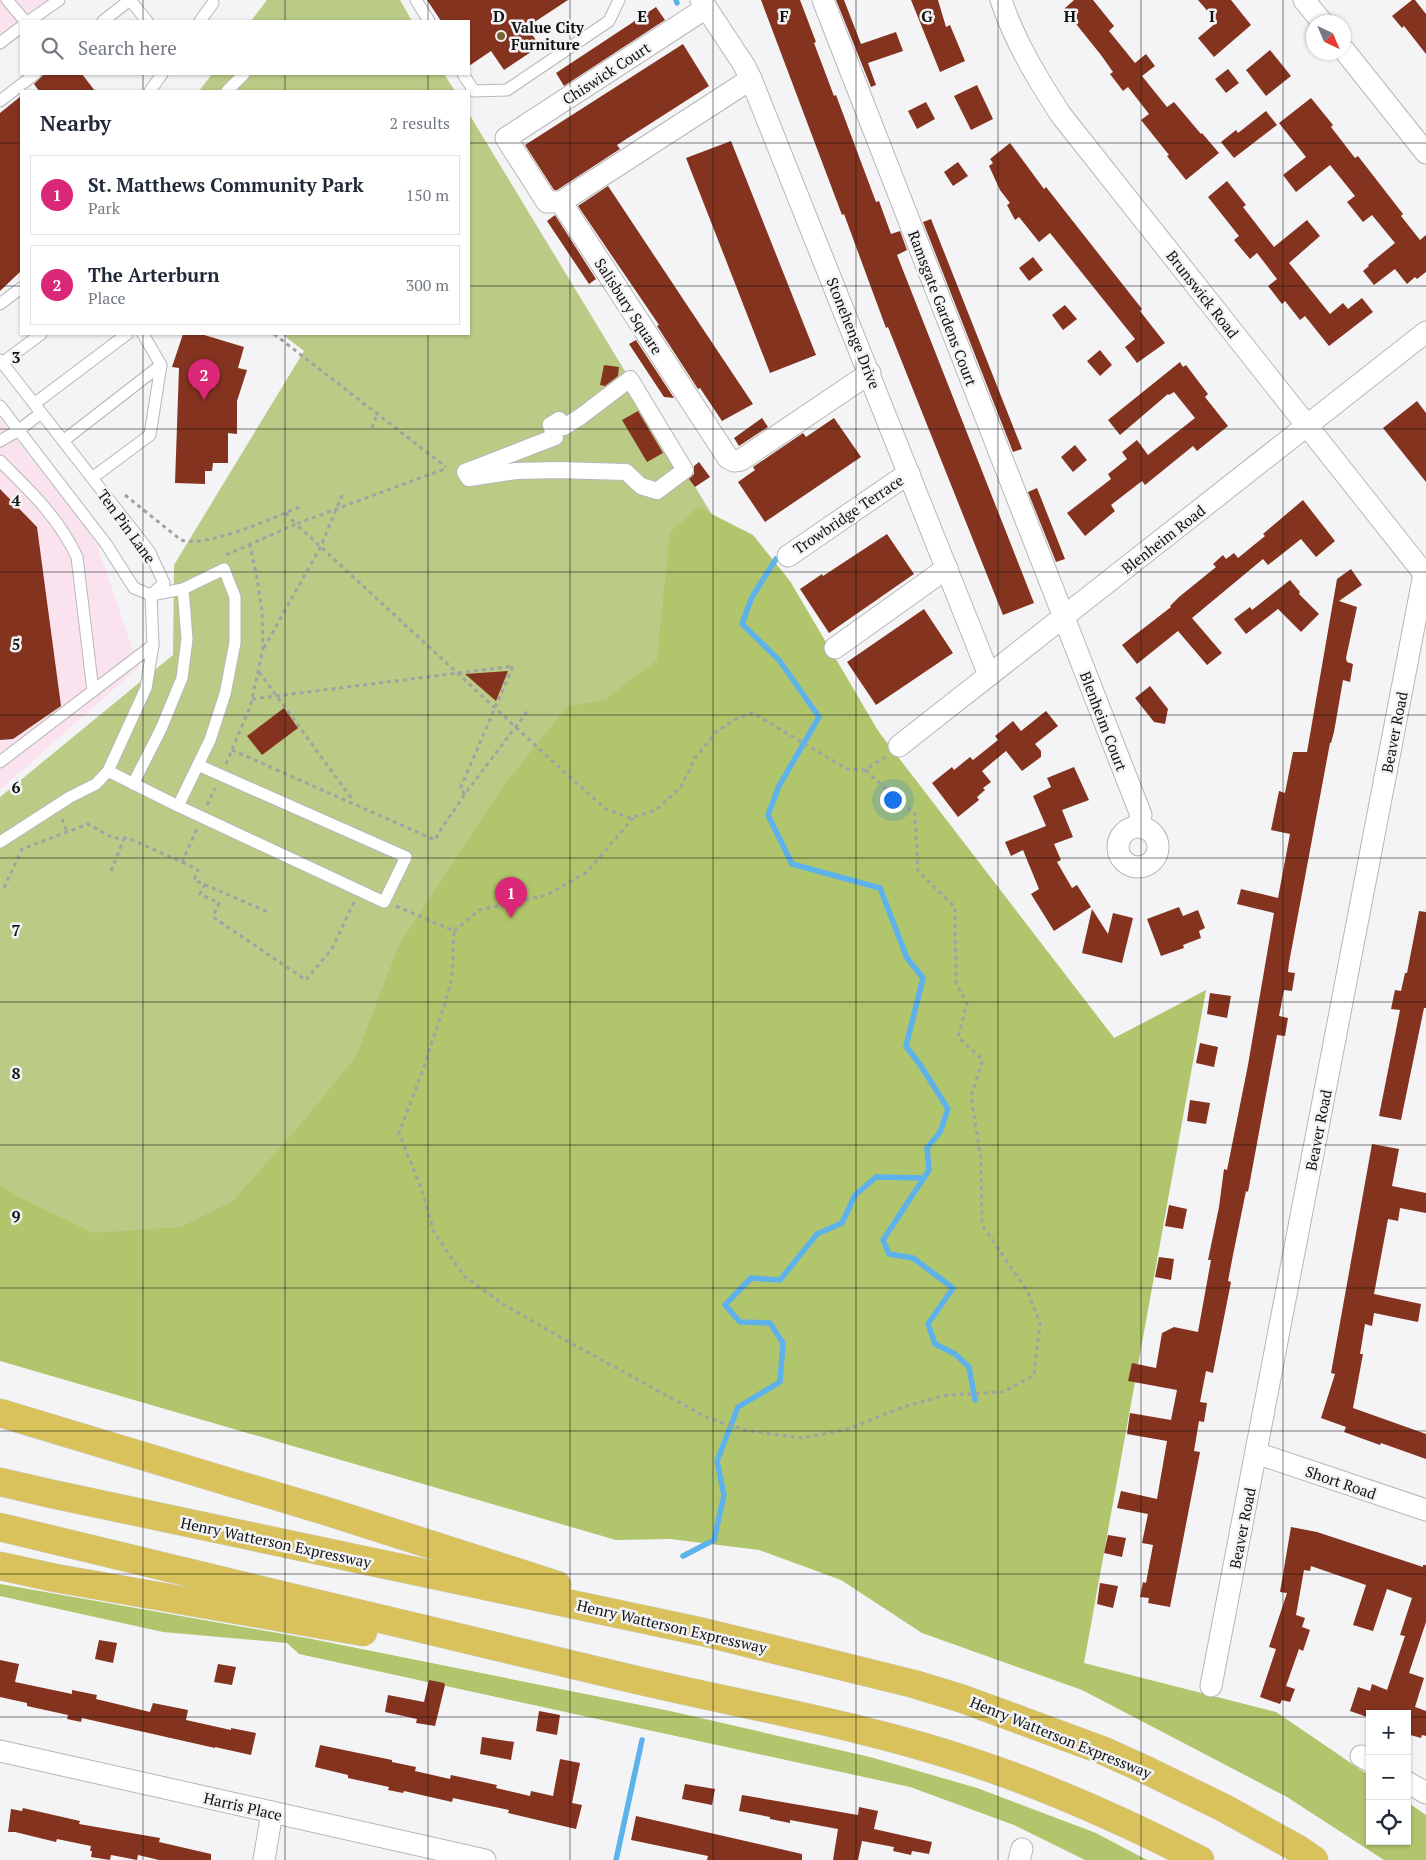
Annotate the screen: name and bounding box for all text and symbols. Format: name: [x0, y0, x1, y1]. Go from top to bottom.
text: D: [493, 5, 505, 27]
text: E: [637, 5, 647, 27]
text: F: [779, 5, 789, 27]
text: G: [921, 5, 933, 27]
text: H: [1064, 5, 1076, 27]
text: I: [1209, 5, 1215, 27]
north arrow: [1306, 15, 1351, 60]
place label: Value City Furniture: [511, 17, 585, 54]
search box: [20, 20, 470, 75]
marker: Value City Furniture: [495, 30, 507, 42]
icon: search: [38, 34, 66, 62]
text: Search here: [78, 35, 177, 60]
street label: Chiswick Court: [558, 37, 654, 109]
text: Nearby: [40, 109, 111, 137]
text: 2 results: [390, 112, 450, 134]
text: St. Matthews Community Park: [88, 172, 364, 197]
text: 1: [52, 184, 62, 206]
text: 150 m: [406, 184, 449, 206]
text: Park: [88, 197, 120, 219]
street label: Ramsgate Gardens Court: [904, 227, 982, 389]
street label: Brunswick Road: [1162, 246, 1244, 342]
street label: Salisbury Square: [590, 254, 668, 358]
text: The Arterburn: [88, 262, 219, 287]
text: 2: [52, 274, 62, 296]
text: 300 m: [406, 274, 449, 296]
street label: Stonehenge Drive: [823, 274, 885, 392]
text: Place: [88, 287, 126, 309]
text: 3: [11, 346, 21, 368]
pin: 2: [188, 359, 220, 400]
street label: Trowbridge Terrace: [789, 470, 907, 558]
street label: Ten Pin Lane: [93, 485, 161, 567]
text: 4: [11, 489, 21, 511]
street label: Blenheim Road: [1117, 500, 1209, 578]
text: 5: [11, 633, 21, 655]
street label: Blenheim Court: [1076, 668, 1132, 774]
street label: Beaver Road: [1376, 690, 1412, 774]
text: 6: [11, 776, 21, 798]
your location: [880, 787, 906, 813]
pin: 1: [495, 877, 527, 918]
text: 7: [11, 919, 21, 941]
text: 8: [11, 1062, 21, 1084]
street label: Beaver Road: [1300, 1088, 1336, 1172]
text: 9: [11, 1205, 21, 1227]
street label: Short Road: [1303, 1461, 1379, 1503]
street label: Beaver Road: [1224, 1486, 1260, 1570]
street label: Henry Watterson Expressway: [179, 1512, 374, 1572]
street label: Henry Watterson Expressway: [575, 1594, 769, 1658]
street label: Henry Watterson Expressway: [967, 1691, 1155, 1783]
map controls: [1366, 1710, 1411, 1845]
button: +: [1366, 1710, 1411, 1755]
button: −: [1366, 1755, 1411, 1800]
street label: Harris Place: [202, 1787, 284, 1825]
button: locate: [1366, 1800, 1411, 1845]

